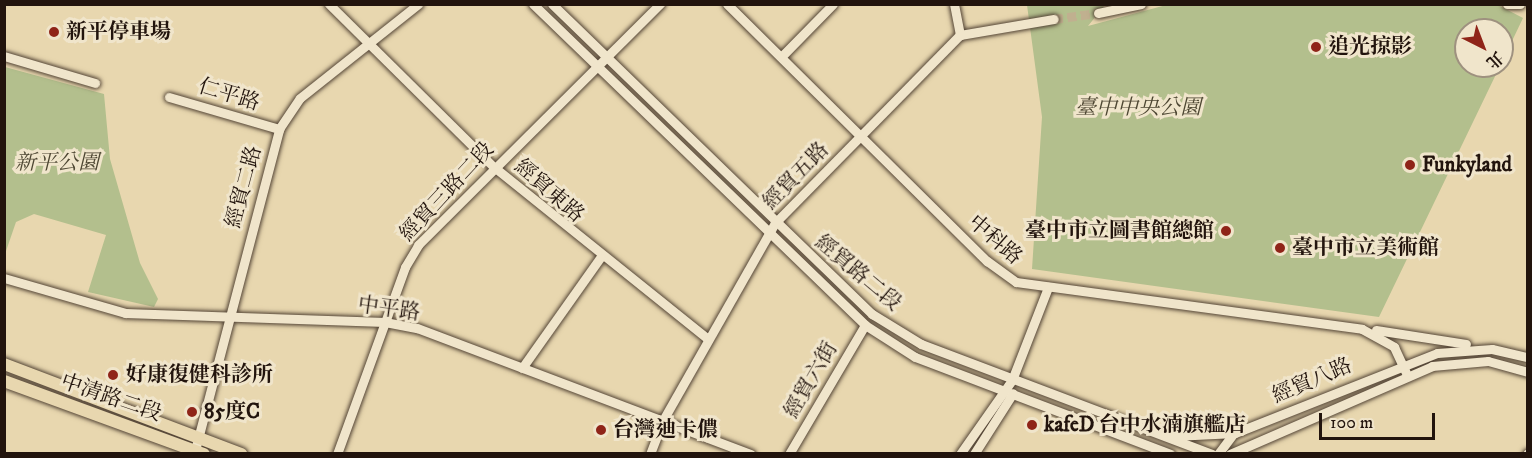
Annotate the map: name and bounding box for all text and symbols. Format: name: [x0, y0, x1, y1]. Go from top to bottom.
north arrow: [1454, 18, 1514, 78]
place label: 新平停車場: [66, 19, 171, 45]
marker: 新平停車場: [47, 25, 61, 39]
place label: 追光掠影: [1328, 34, 1412, 60]
marker: 追光掠影: [1309, 40, 1323, 54]
text: 北: [1482, 47, 1507, 73]
street label: 仁平路: [195, 74, 263, 116]
park label: 臺中中央公園: [1075, 95, 1201, 121]
street label: 經貿三路二段: [395, 137, 499, 247]
street label: 經貿五路: [758, 137, 834, 215]
street label: 經貿二路: [221, 143, 267, 231]
park label: 新平公園: [15, 150, 99, 176]
place label: Funkyland: [1422, 152, 1512, 178]
street label: 經貿東路: [509, 154, 589, 228]
marker: Funkyland: [1403, 158, 1417, 172]
street label: 中科路: [963, 210, 1027, 270]
place label: 臺中市立圖書館總館: [1025, 218, 1214, 244]
marker: 臺中市立圖書館總館: [1219, 224, 1233, 238]
street label: 經貿路二段: [810, 230, 906, 316]
place label: 臺中市立美術館: [1292, 235, 1439, 261]
marker: 臺中市立美術館: [1273, 241, 1287, 255]
street label: 中平路: [356, 292, 422, 326]
street label: 經貿六街: [779, 337, 843, 423]
street label: 經貿八路: [1268, 353, 1356, 409]
place label: 好康復健科診所: [126, 362, 273, 388]
marker: 好康復健科診所: [104, 366, 122, 384]
street label: 中清路二段: [57, 369, 165, 427]
place label: 85度C: [204, 399, 260, 425]
scale bar: [1322, 401, 1438, 439]
marker: 85度C: [185, 405, 199, 419]
place label: kafeD 台中水湳旗艦店: [1044, 412, 1246, 438]
text: 100 m: [1330, 412, 1373, 434]
place label: 台灣迪卡儂: [613, 417, 718, 443]
marker: kafeD 台中水湳旗艦店: [1025, 418, 1039, 432]
marker: 台灣迪卡儂: [594, 423, 608, 437]

